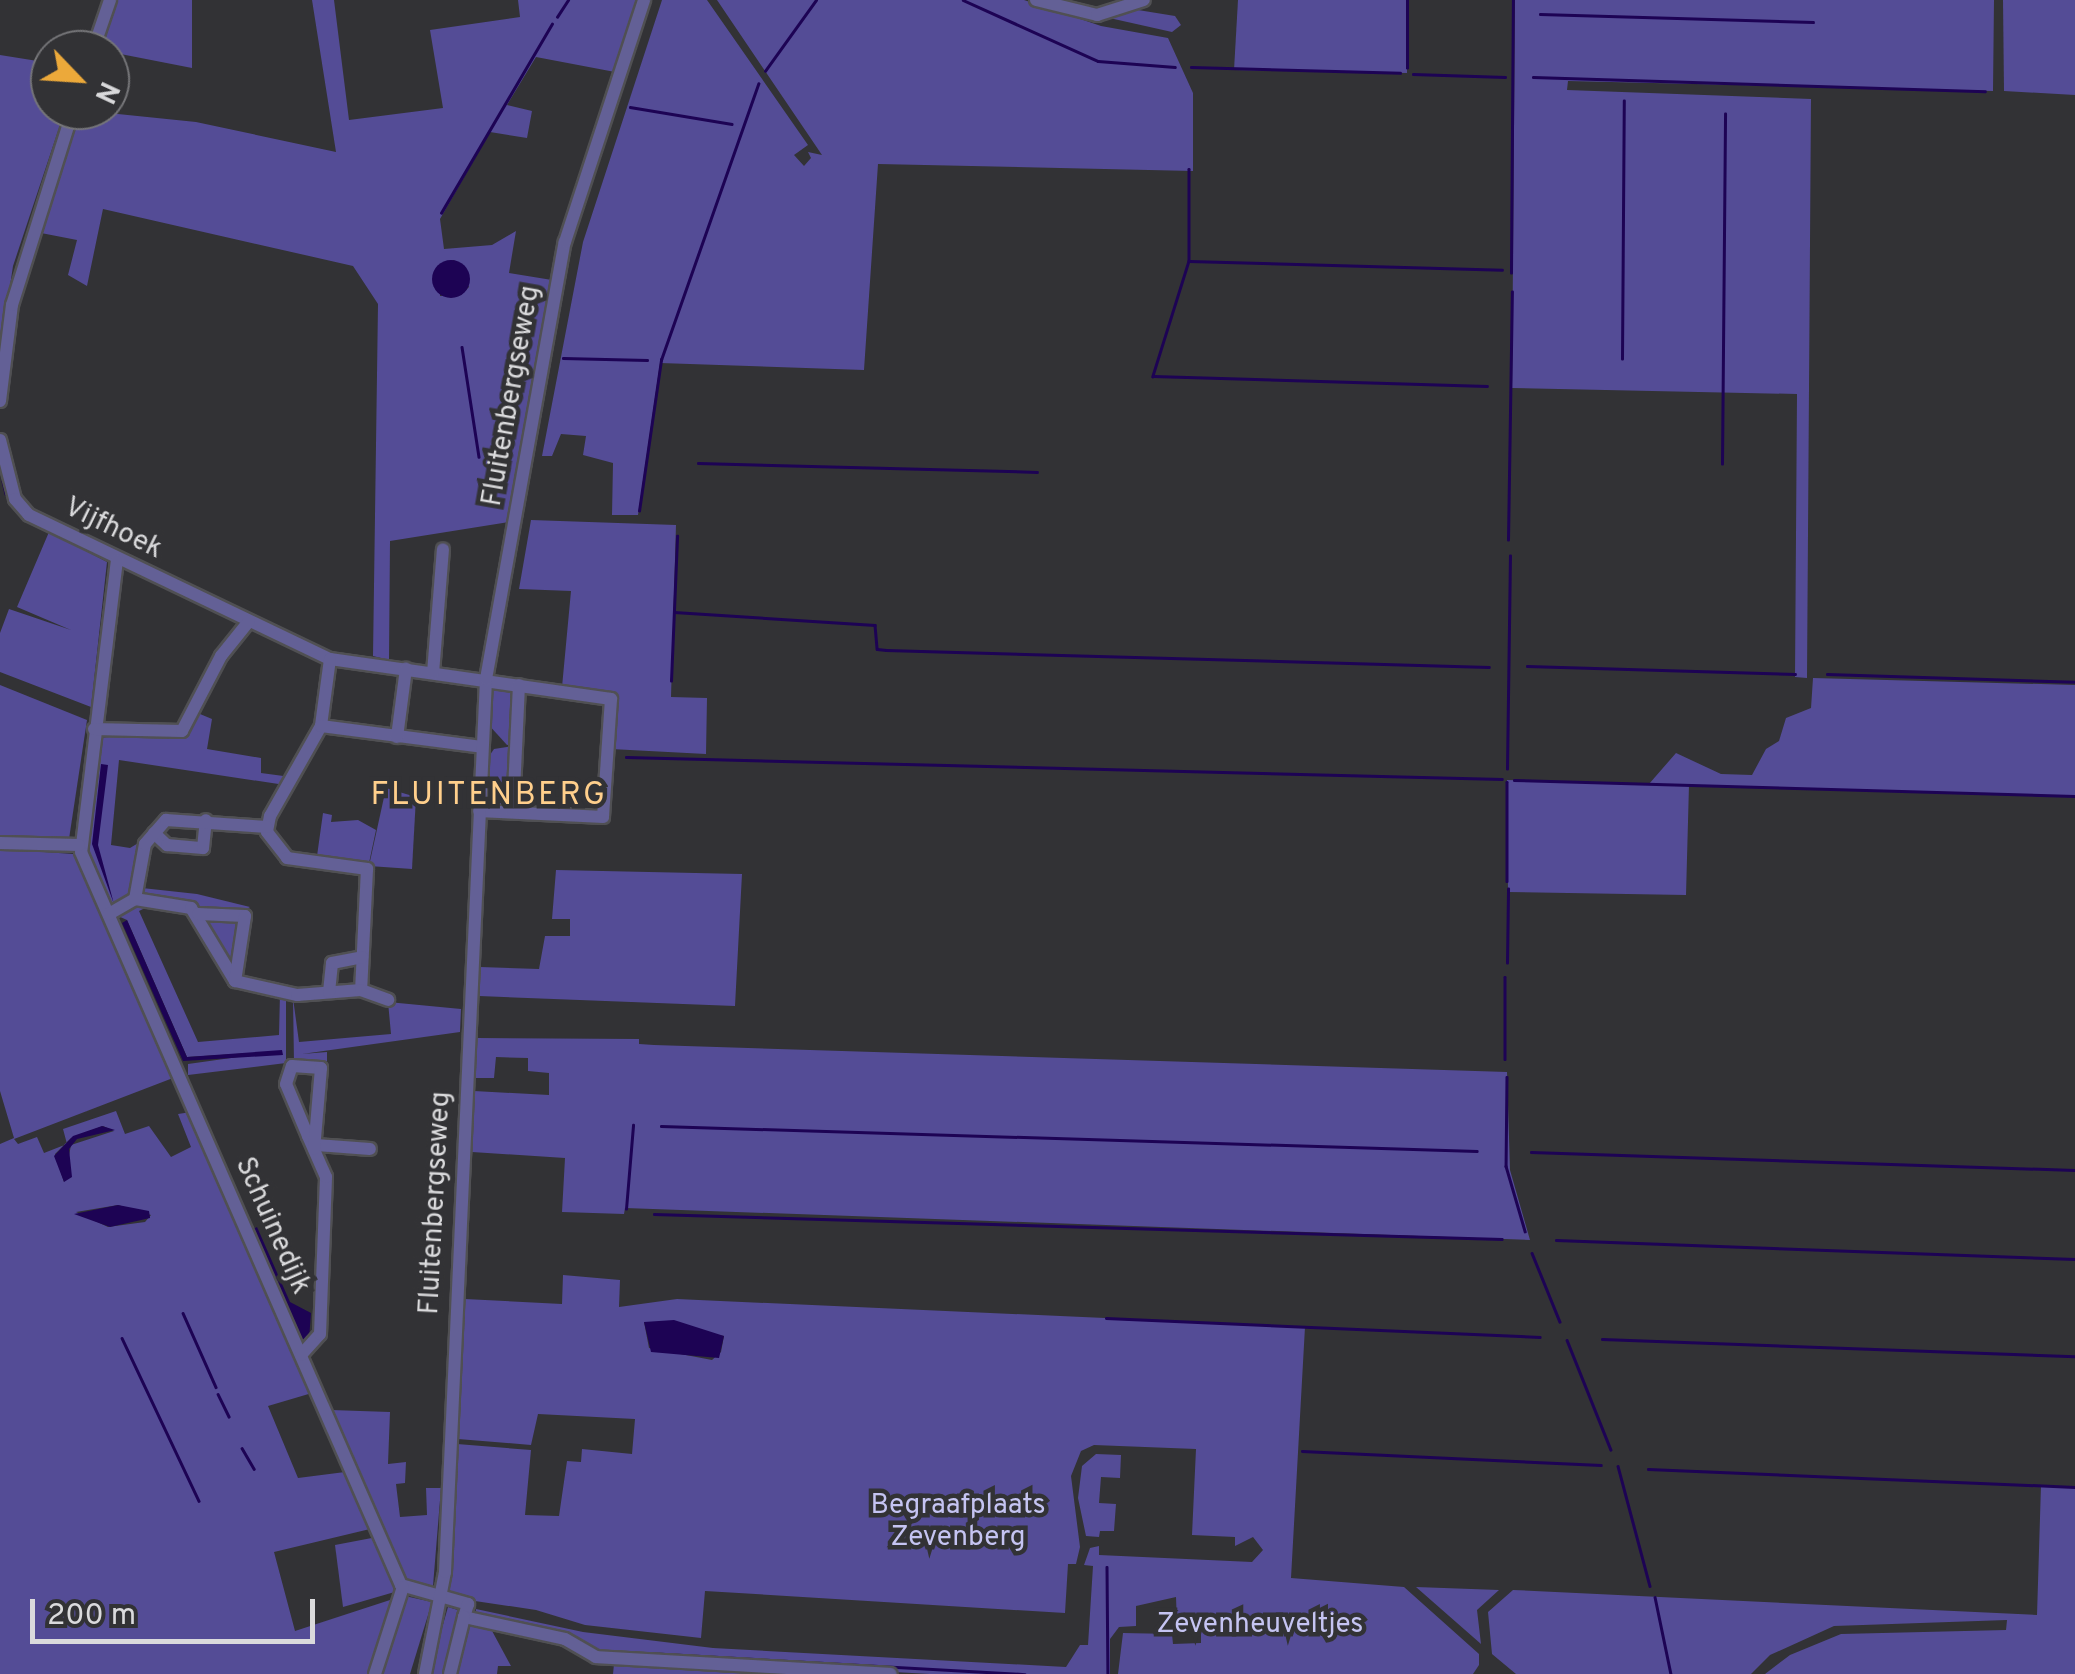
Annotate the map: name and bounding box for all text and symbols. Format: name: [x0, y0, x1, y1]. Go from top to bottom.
north arrow: [30, 30, 130, 130]
text: N: [85, 75, 126, 109]
street label: Fluitenbergseweg: [476, 283, 548, 509]
street label: Vijfhoek: [59, 491, 167, 567]
district label: FLUITENBERG: [371, 777, 607, 815]
street label: Fluitenbergseweg: [413, 1090, 459, 1316]
street label: Schuinedijk: [227, 1152, 317, 1300]
park label: Begraafplaats Zevenberg: [870, 1489, 1046, 1555]
scale bar: [35, 1579, 320, 1641]
text: 200 m: [47, 1598, 136, 1635]
park label: Zevenheuveltjes: [1157, 1608, 1363, 1642]

